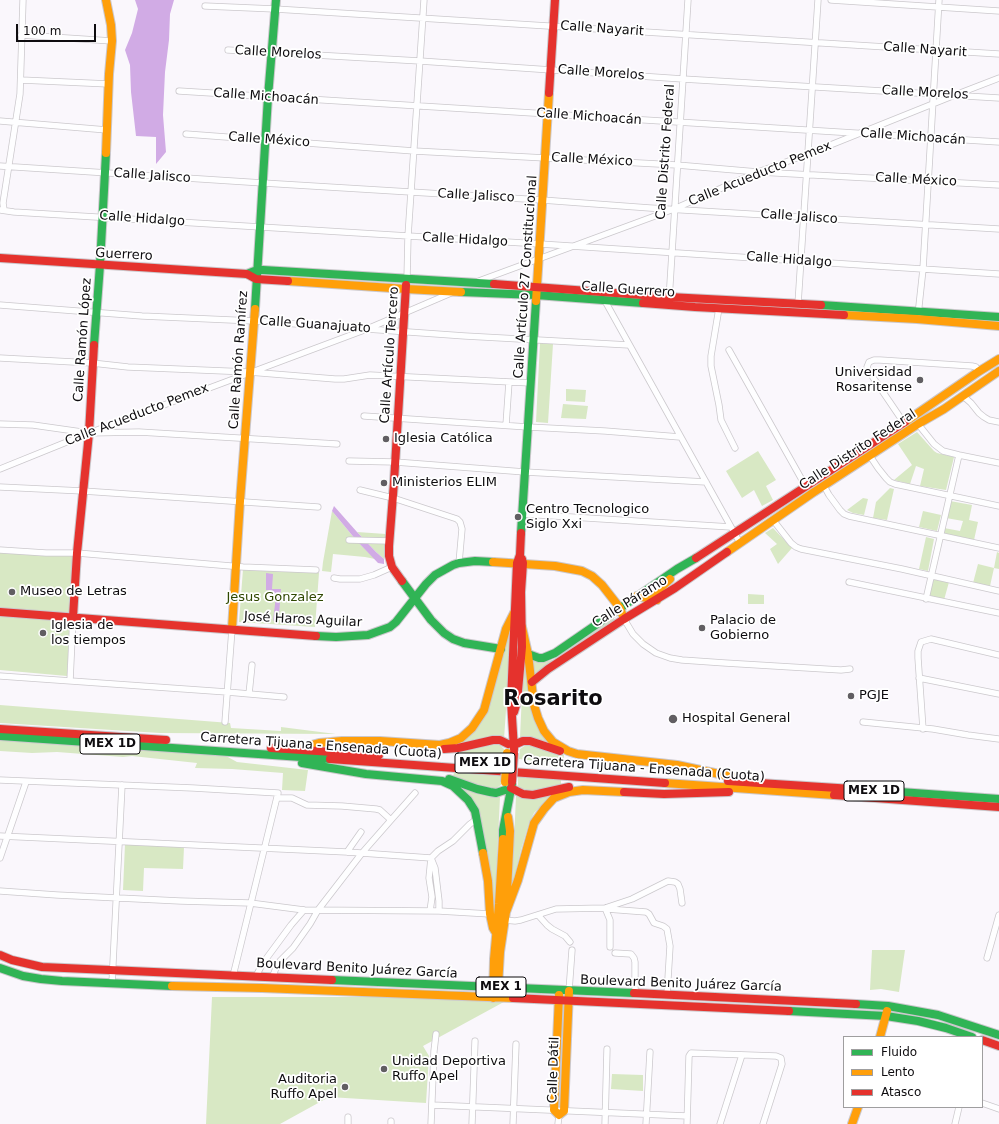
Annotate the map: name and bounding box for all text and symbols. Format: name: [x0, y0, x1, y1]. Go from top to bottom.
scale bar: [18, 16, 98, 42]
street label: Calle Nayarit: [560, 18, 644, 40]
text: 100 m: [23, 24, 61, 38]
street label: Calle Nayarit: [883, 39, 967, 61]
street label: Calle Morelos: [234, 43, 322, 63]
street label: Calle Morelos: [557, 62, 645, 84]
street label: Calle Morelos: [881, 83, 969, 103]
street label: Calle Distrito Federal: [653, 84, 679, 220]
street label: Calle Michoacán: [213, 86, 319, 108]
street label: Calle Michoacán: [536, 106, 642, 128]
street label: Calle Michoacán: [860, 126, 966, 148]
street label: Calle México: [228, 129, 310, 151]
street label: Calle Acueducto Pemex: [686, 138, 834, 210]
street label: Calle México: [551, 150, 633, 170]
street label: Calle Jalisco: [113, 166, 191, 186]
street label: Calle México: [875, 170, 957, 190]
street label: Calle Artículo 27 Constitucional: [511, 175, 541, 379]
street label: Calle Jalisco: [437, 186, 515, 206]
street label: Calle Jalisco: [760, 207, 838, 227]
street label: Calle Hidalgo: [99, 208, 185, 230]
street label: Calle Hidalgo: [422, 230, 508, 250]
street label: Guerrero: [95, 246, 153, 264]
street label: Calle Hidalgo: [746, 249, 832, 271]
street label: Calle Ramón López: [71, 278, 95, 402]
street label: Calle Guerrero: [581, 279, 675, 301]
street label: Calle Artículo Tercero: [377, 286, 403, 424]
street label: Calle Ramón Ramírez: [226, 290, 252, 430]
street label: Calle Guanajuato: [259, 313, 371, 337]
place label: Universidad Rosaritense: [835, 365, 912, 396]
marker: Universidad Rosaritense: [915, 375, 925, 385]
street label: Calle Acueducto Pemex: [63, 380, 211, 450]
street label: Calle Distrito Federal: [797, 406, 919, 494]
place label: Iglesia Católica: [394, 431, 493, 447]
marker: Iglesia Católica: [381, 434, 391, 444]
place label: Ministerios ELIM: [392, 475, 497, 491]
marker: Ministerios ELIM: [379, 478, 389, 488]
place label: Centro Tecnologico Siglo Xxi: [526, 502, 649, 533]
marker: Centro Tecnologico Siglo Xxi: [513, 512, 523, 522]
street label: Calle Páramo: [590, 573, 670, 631]
place label: Museo de Letras: [20, 584, 127, 600]
marker: Museo de Letras: [7, 587, 17, 597]
park label: Jesus Gonzalez: [226, 590, 324, 606]
street label: José Haros Aguilar: [244, 609, 362, 631]
place label: Palacio de Gobierno: [710, 613, 776, 644]
place label: Iglesia de los tiempos: [51, 618, 126, 649]
marker: Palacio de Gobierno: [697, 623, 707, 633]
marker: Iglesia de los tiempos: [38, 628, 48, 638]
district label: Rosarito: [503, 687, 603, 713]
place label: PGJE: [859, 688, 889, 704]
marker: PGJE: [846, 691, 856, 701]
place label: Hospital General: [682, 711, 790, 727]
marker: Hospital General: [667, 713, 679, 725]
street label: Carretera Tijuana - Ensenada (Cuota): [200, 730, 442, 762]
road number: MEX 1D: [80, 734, 140, 754]
road number: MEX 1D: [455, 753, 515, 773]
street label: Carretera Tijuana - Ensenada (Cuota): [523, 753, 765, 785]
road number: MEX 1D: [844, 781, 904, 801]
street label: Boulevard Benito Juárez García: [256, 956, 458, 982]
street label: Boulevard Benito Juárez García: [580, 973, 782, 995]
road number: MEX 1: [476, 977, 526, 997]
street label: Calle Dátil: [545, 1036, 563, 1104]
legend: [843, 1036, 983, 1108]
text: Fluido: [881, 1045, 917, 1059]
place label: Unidad Deportiva Ruffo Apel: [392, 1054, 506, 1085]
marker: Unidad Deportiva Ruffo Apel: [379, 1064, 389, 1074]
text: Lento: [881, 1065, 915, 1079]
place label: Auditoria Ruffo Apel: [271, 1072, 337, 1103]
marker: Auditoria Ruffo Apel: [340, 1082, 350, 1092]
text: Atasco: [881, 1085, 921, 1099]

